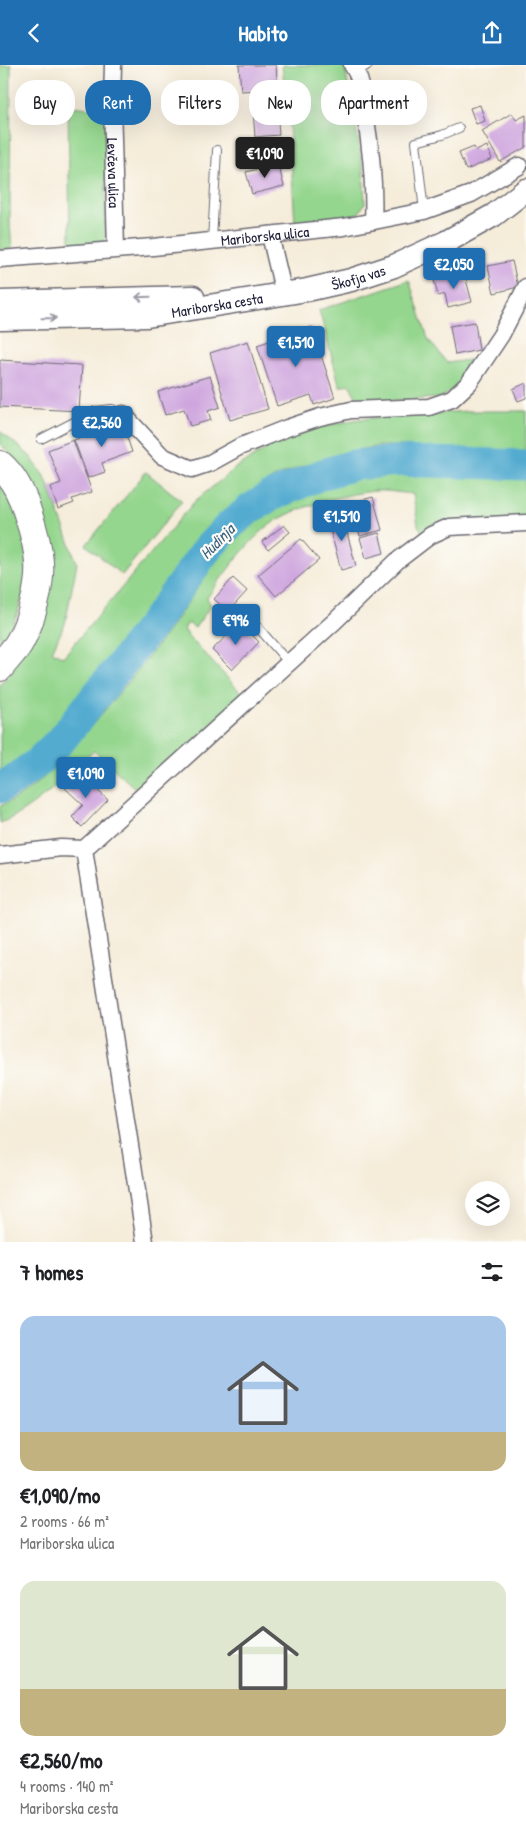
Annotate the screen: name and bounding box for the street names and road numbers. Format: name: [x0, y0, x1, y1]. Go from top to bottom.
street label: Levčeva ulica: [102, 138, 125, 208]
street label: Mariborska ulica: [220, 220, 310, 250]
street label: Škofja vas: [329, 259, 388, 295]
street label: Mariborska cesta: [170, 287, 264, 322]

